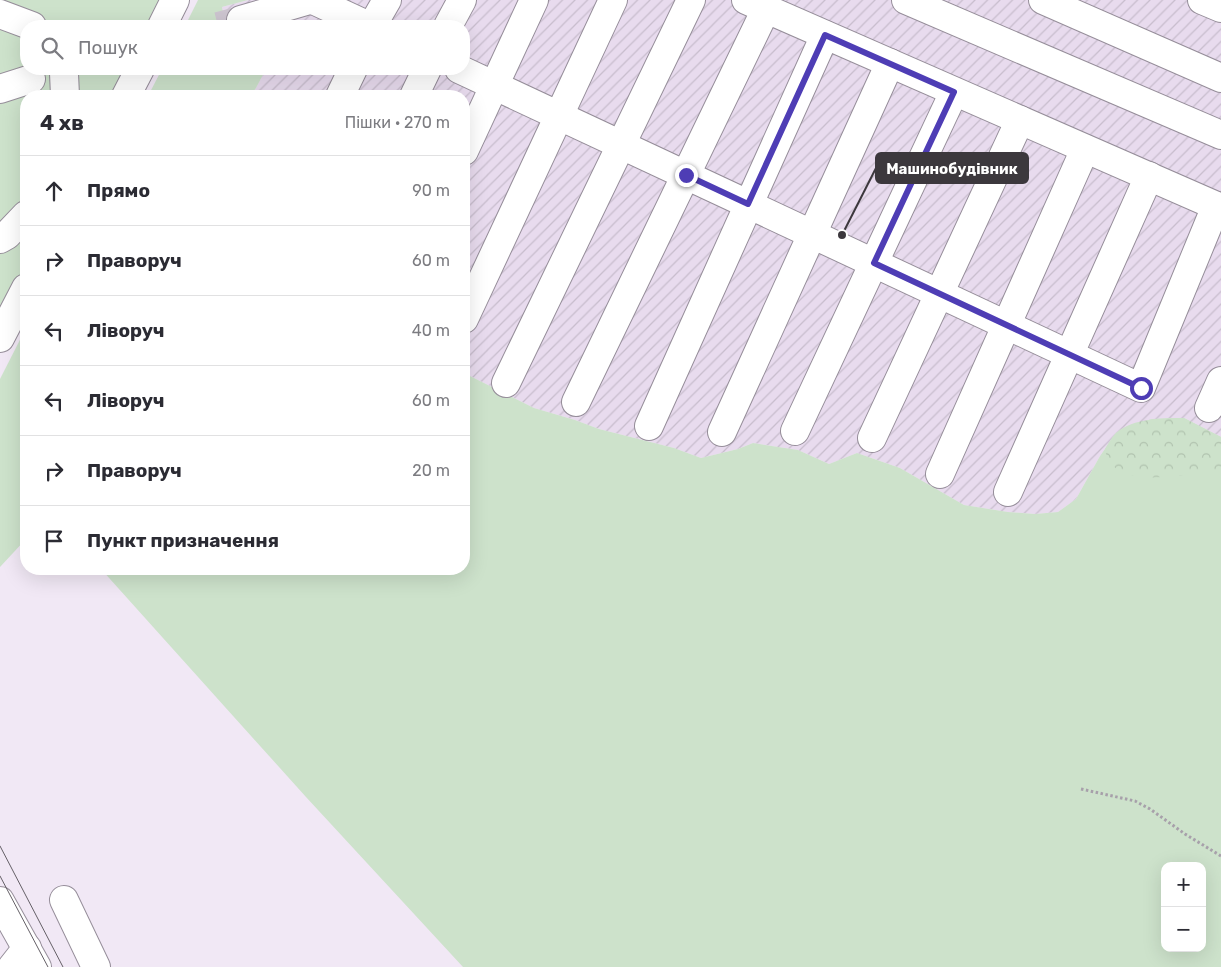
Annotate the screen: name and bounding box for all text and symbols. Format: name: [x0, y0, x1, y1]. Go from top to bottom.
search box: [20, 20, 470, 75]
icon: search: [38, 34, 66, 62]
text: Пошук: [78, 36, 138, 59]
text: 4 хв: [40, 110, 84, 135]
text: Пішки · 270 m: [345, 113, 450, 132]
callout: Машинобудівник: [876, 153, 1028, 183]
text: Машинобудівник: [886, 160, 1018, 178]
route end: [675, 164, 698, 187]
icon: ahead: [40, 177, 68, 205]
text: Прямо: [87, 179, 150, 202]
text: 90 m: [412, 181, 450, 200]
icon: right: [40, 247, 68, 275]
text: Праворуч: [87, 249, 182, 272]
text: 60 m: [412, 251, 450, 270]
icon: left: [40, 317, 68, 345]
text: Ліворуч: [87, 319, 164, 342]
text: 40 m: [412, 321, 450, 340]
route start: [1130, 377, 1153, 400]
icon: left: [40, 387, 68, 415]
text: Ліворуч: [87, 389, 164, 412]
text: 60 m: [412, 391, 450, 410]
icon: right: [40, 457, 68, 485]
text: Праворуч: [87, 459, 182, 482]
text: 20 m: [412, 461, 450, 480]
icon: arrive: [40, 527, 68, 555]
text: Пункт призначення: [87, 529, 279, 552]
map controls: [1161, 862, 1206, 952]
button: +: [1161, 862, 1206, 907]
button: −: [1161, 907, 1206, 952]

